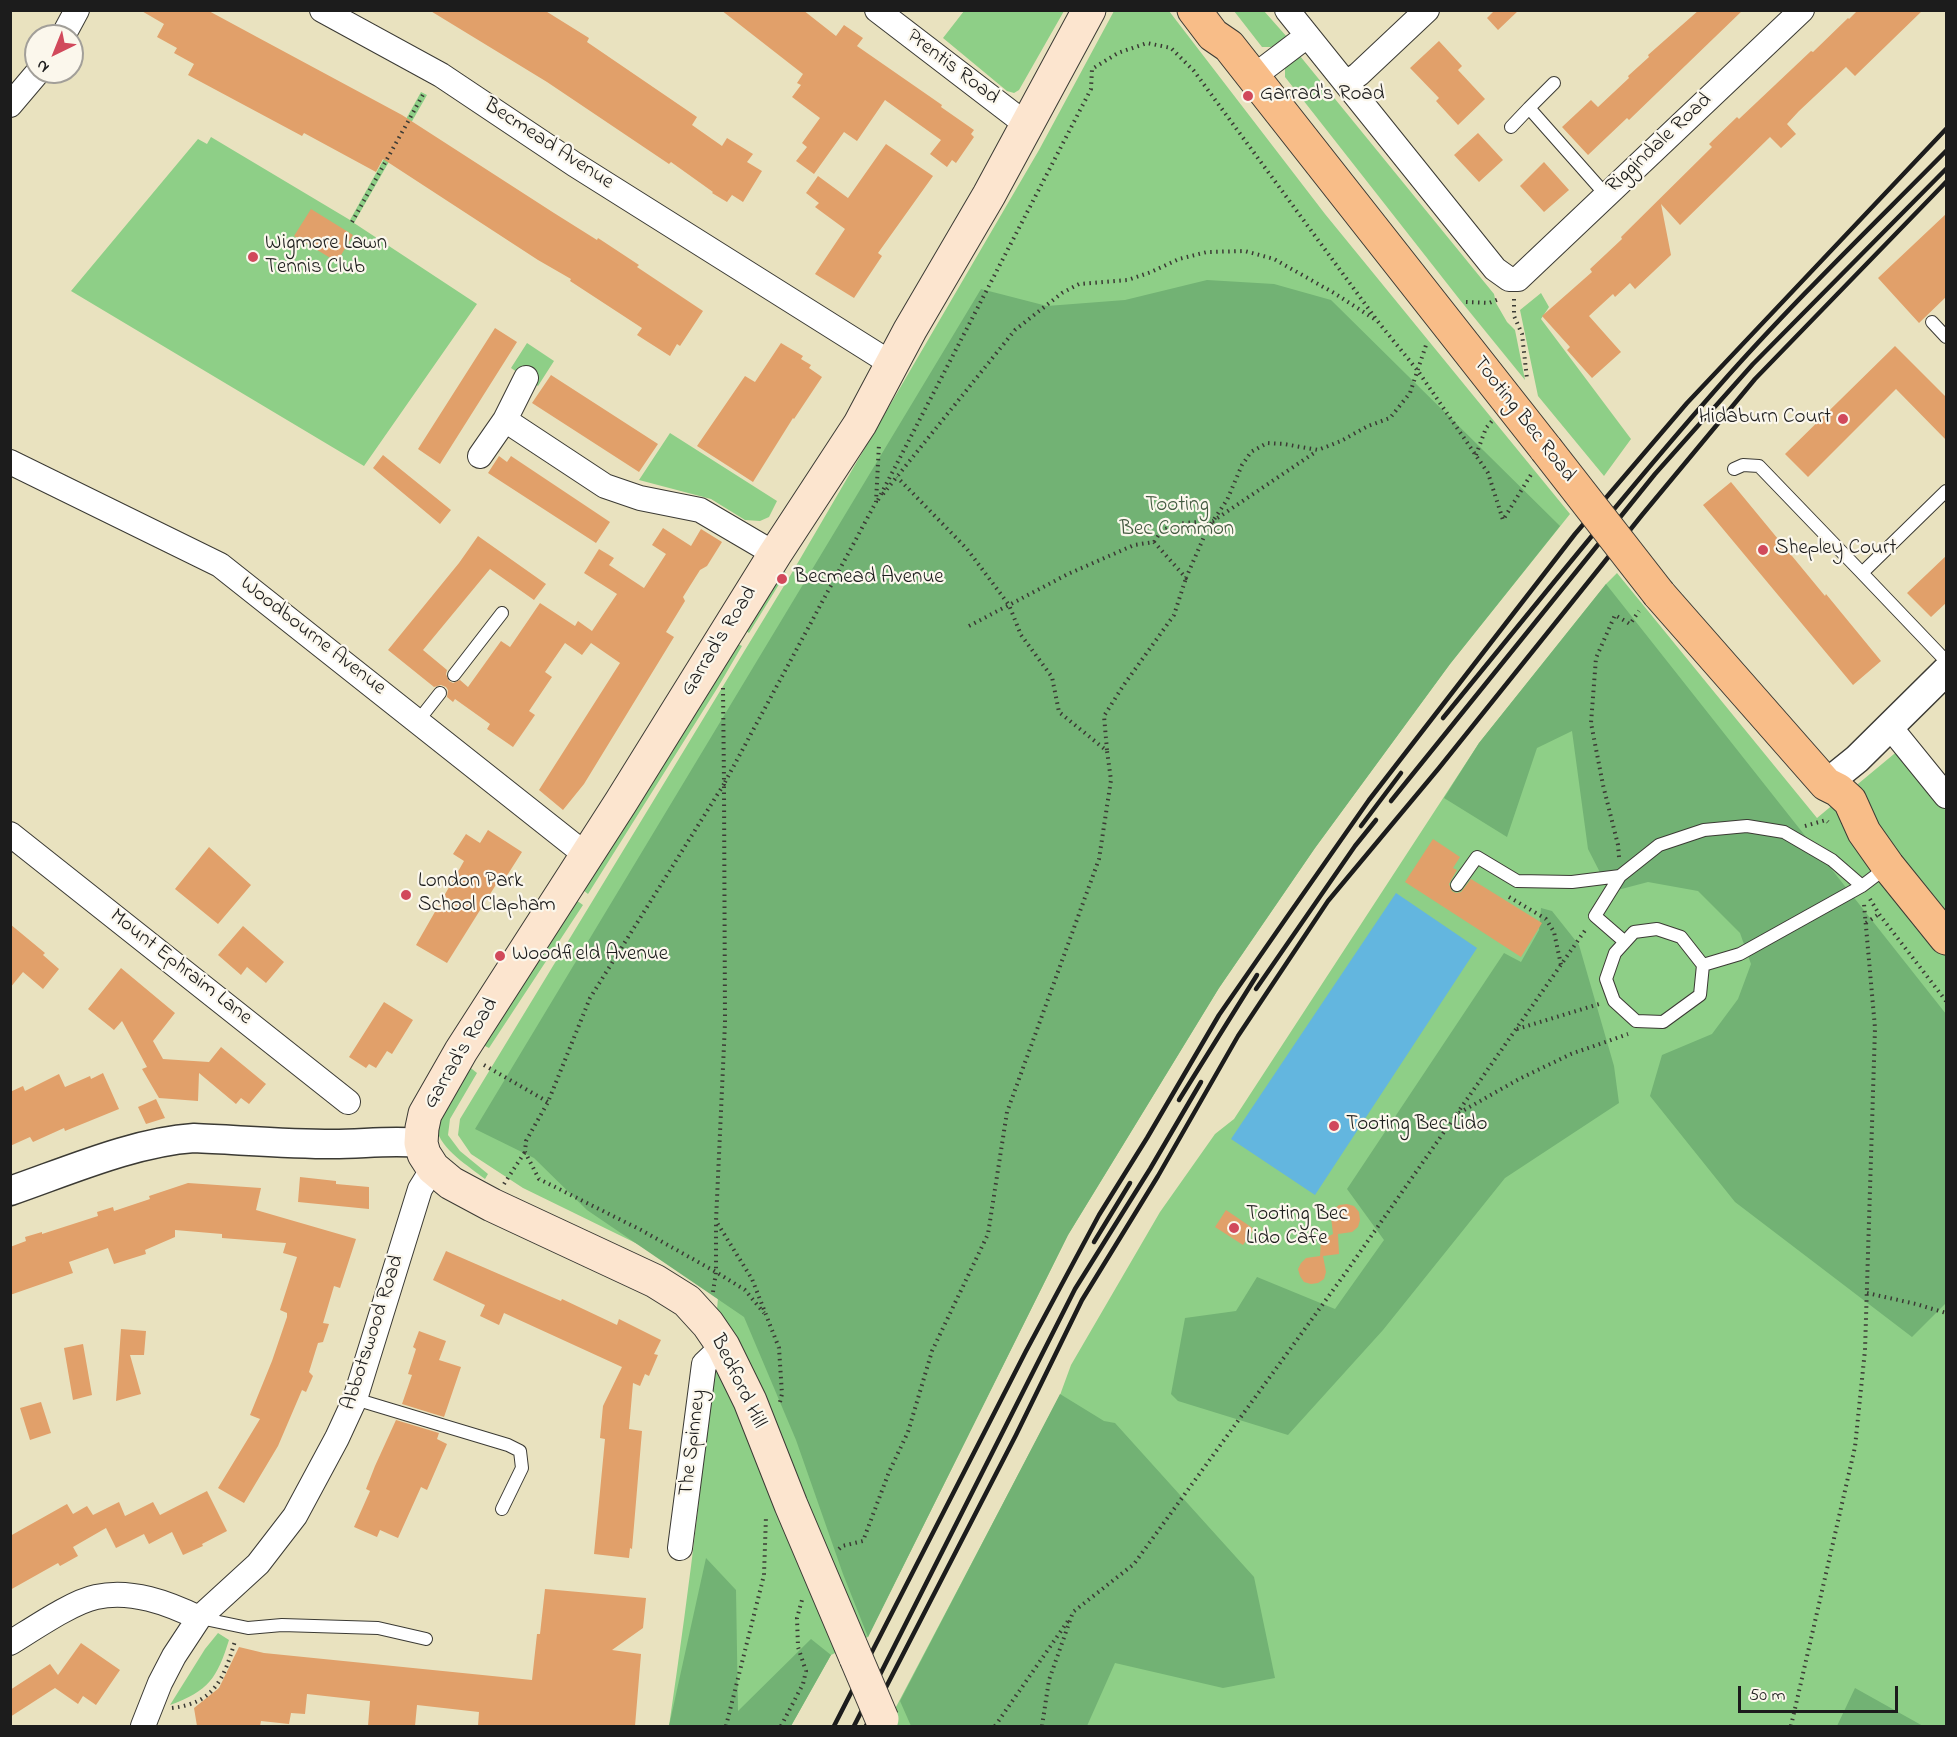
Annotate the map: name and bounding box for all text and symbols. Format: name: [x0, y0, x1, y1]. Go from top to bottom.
north arrow: [24, 24, 84, 84]
street label: Prentis Road: [901, 25, 1003, 111]
text: N: [31, 53, 55, 78]
place label: Garrad's Road: [1260, 83, 1384, 109]
marker: Garrad's Road: [1241, 89, 1255, 103]
street label: Riggindale Road: [1602, 89, 1718, 199]
street label: Becmead Avenue: [478, 94, 618, 196]
place label: Wigmore Lawn Tennis Club: [265, 232, 387, 282]
marker: Wigmore Lawn Tennis Club: [246, 250, 260, 264]
street label: Tooting Bec Road: [1466, 352, 1580, 488]
place label: Hidaburn Court: [1699, 406, 1831, 432]
marker: Hidaburn Court: [1836, 412, 1850, 426]
park label: Tooting Bec Common: [1120, 494, 1234, 544]
place label: Shepley Court: [1775, 537, 1896, 563]
marker: Shepley Court: [1756, 543, 1770, 557]
place label: Becmead Avenue: [794, 566, 944, 592]
street label: Woodbourne Avenue: [234, 572, 390, 702]
marker: Becmead Avenue: [775, 572, 789, 586]
street label: Garrad's Road: [676, 583, 764, 701]
place label: London Park School Clapham: [418, 870, 556, 920]
marker: London Park School Clapham: [399, 888, 413, 902]
street label: Mount Ephraim Lane: [104, 905, 256, 1031]
place label: Woodfield Avenue: [512, 943, 668, 969]
marker: Woodfield Avenue: [493, 949, 507, 963]
street label: Garrad's Road: [419, 994, 505, 1114]
place label: Tooting Bec Lido: [1346, 1113, 1487, 1139]
marker: Tooting Bec Lido: [1327, 1119, 1341, 1133]
place label: Tooting Bec Lido Cafe: [1246, 1203, 1348, 1253]
marker: Tooting Bec Lido Cafe: [1227, 1221, 1241, 1235]
street label: Abbotswood Road: [337, 1252, 411, 1414]
street label: Bedford Hill: [703, 1331, 771, 1433]
street label: The Spinney: [675, 1388, 713, 1498]
scale bar: [1741, 1674, 1902, 1712]
text: 50 m: [1749, 1683, 1786, 1709]

